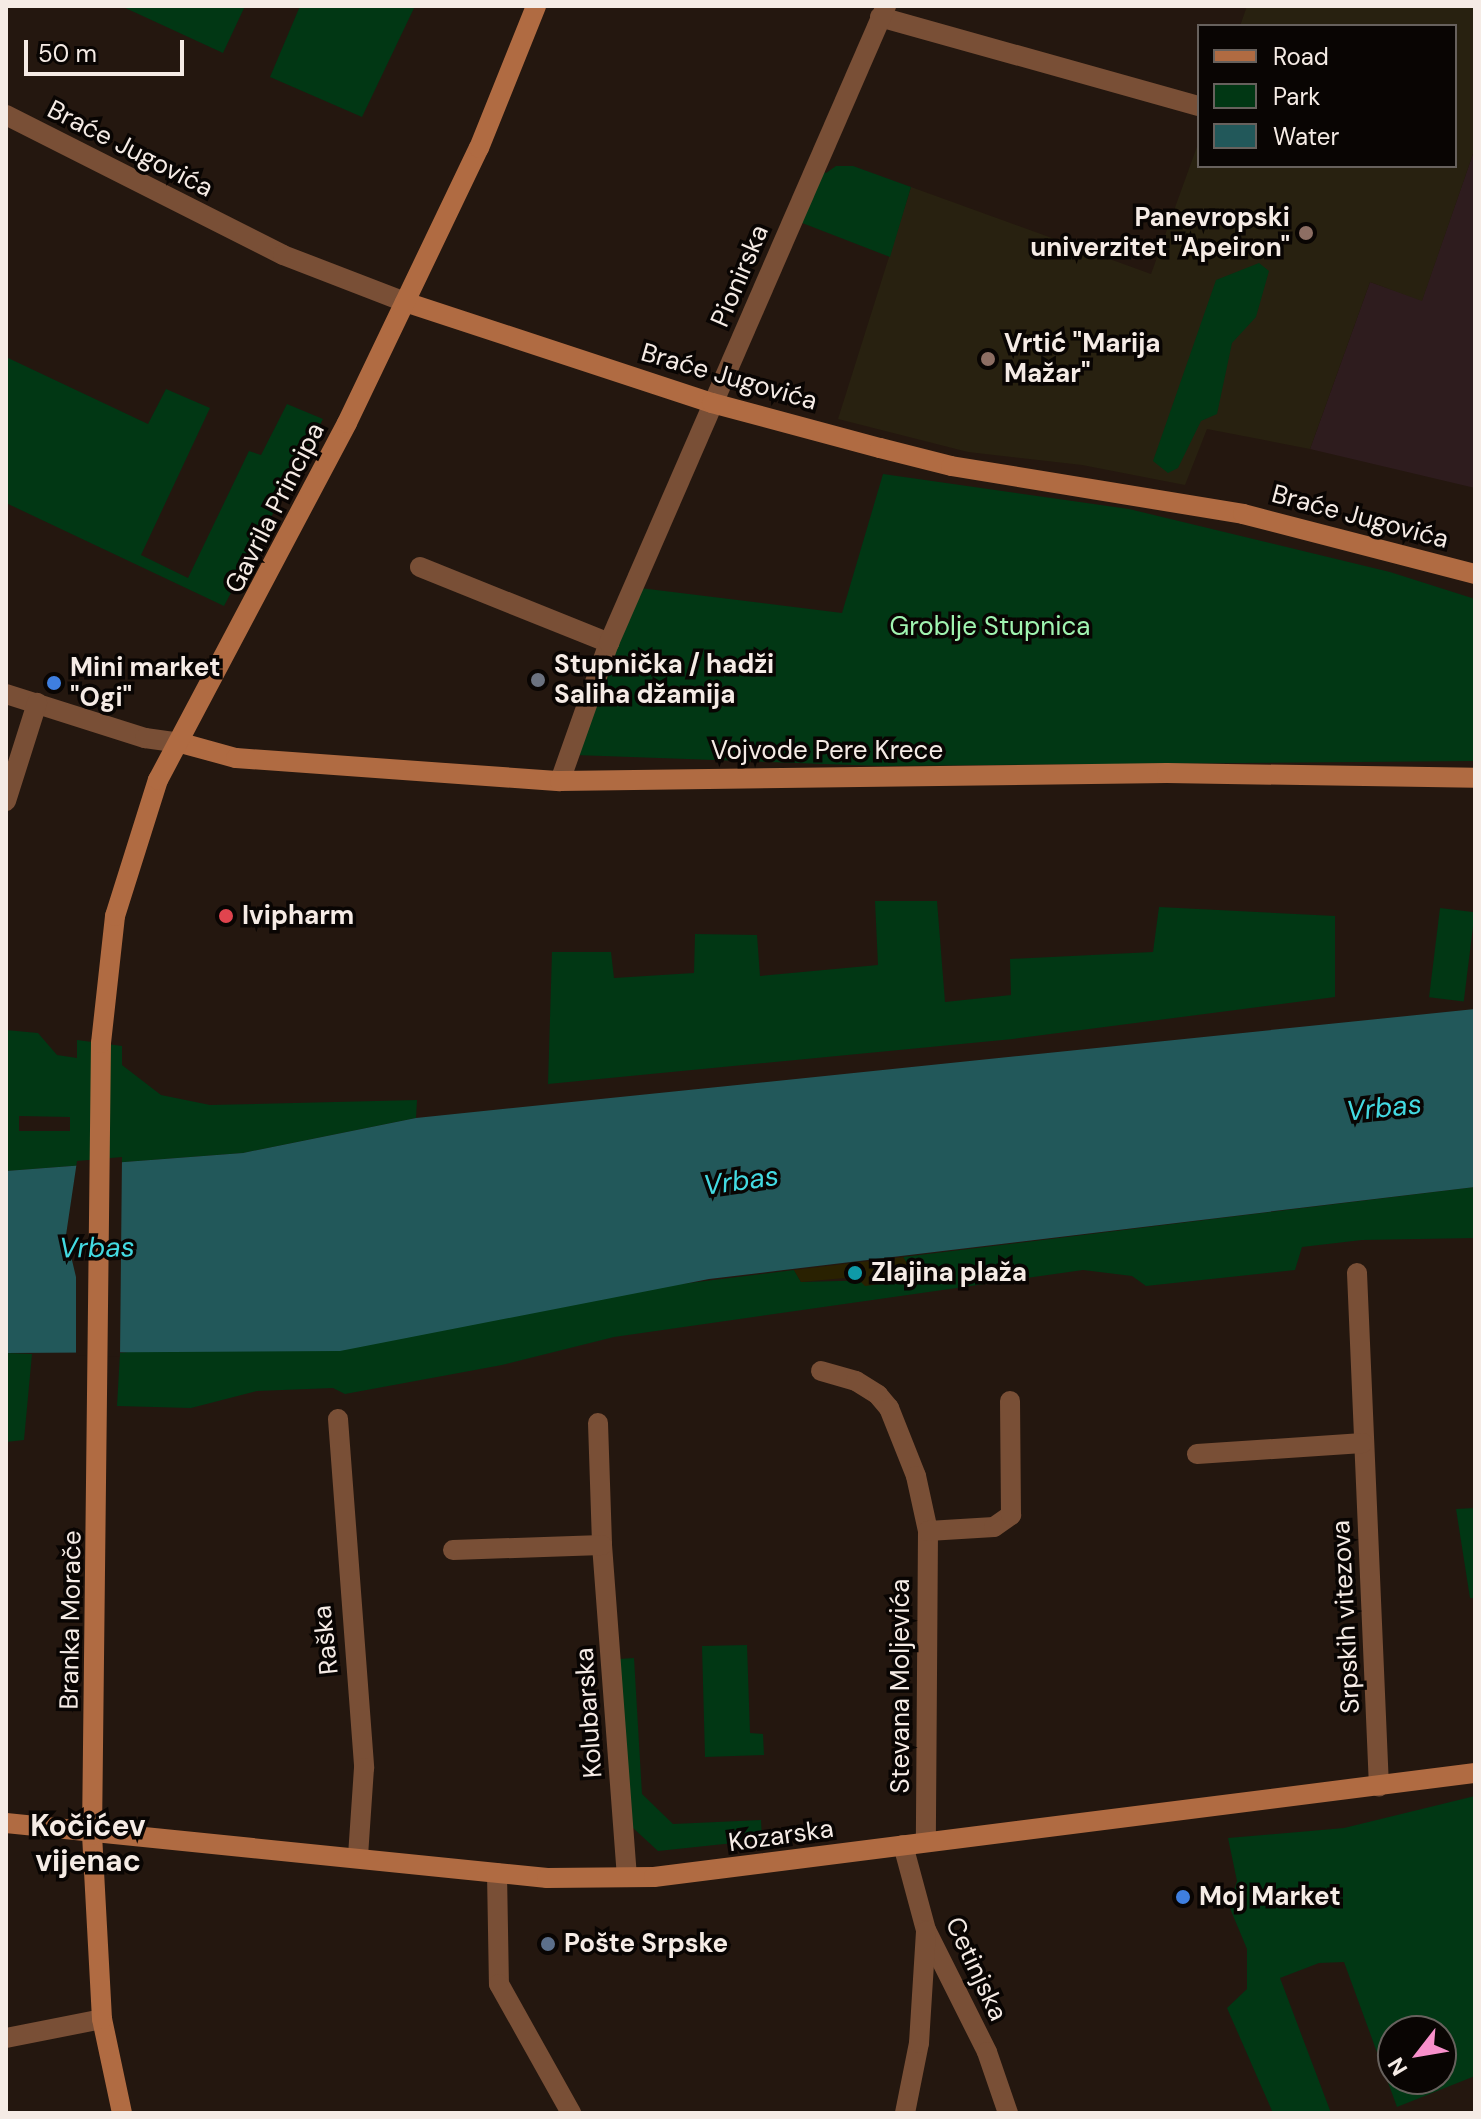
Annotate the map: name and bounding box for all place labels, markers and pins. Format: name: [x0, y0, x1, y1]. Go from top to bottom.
place label: Panevropski univerzitet "Apeiron": [1030, 202, 1290, 264]
marker: Panevropski univerzitet "Apeiron": [1297, 224, 1315, 242]
place label: Vrtić "Marija Mažar": [1004, 328, 1161, 390]
marker: Vrtić "Marija Mažar": [979, 350, 997, 368]
place label: Stupnička / hadži Saliha džamija: [554, 649, 774, 710]
place label: Mini market "Ogi": [70, 652, 220, 714]
marker: Stupnička / hadži Saliha džamija: [529, 671, 547, 689]
marker: Mini market "Ogi": [45, 674, 63, 692]
place label: Ivipharm: [242, 900, 354, 932]
marker: Ivipharm: [217, 907, 235, 925]
place label: Zlajina plaža: [871, 1257, 1027, 1289]
marker: Zlajina plaža: [846, 1264, 864, 1282]
place label: Moj Market: [1199, 1881, 1341, 1913]
marker: Moj Market: [1174, 1888, 1192, 1906]
place label: Pošte Srpske: [564, 1928, 728, 1960]
marker: Pošte Srpske: [539, 1935, 557, 1953]

